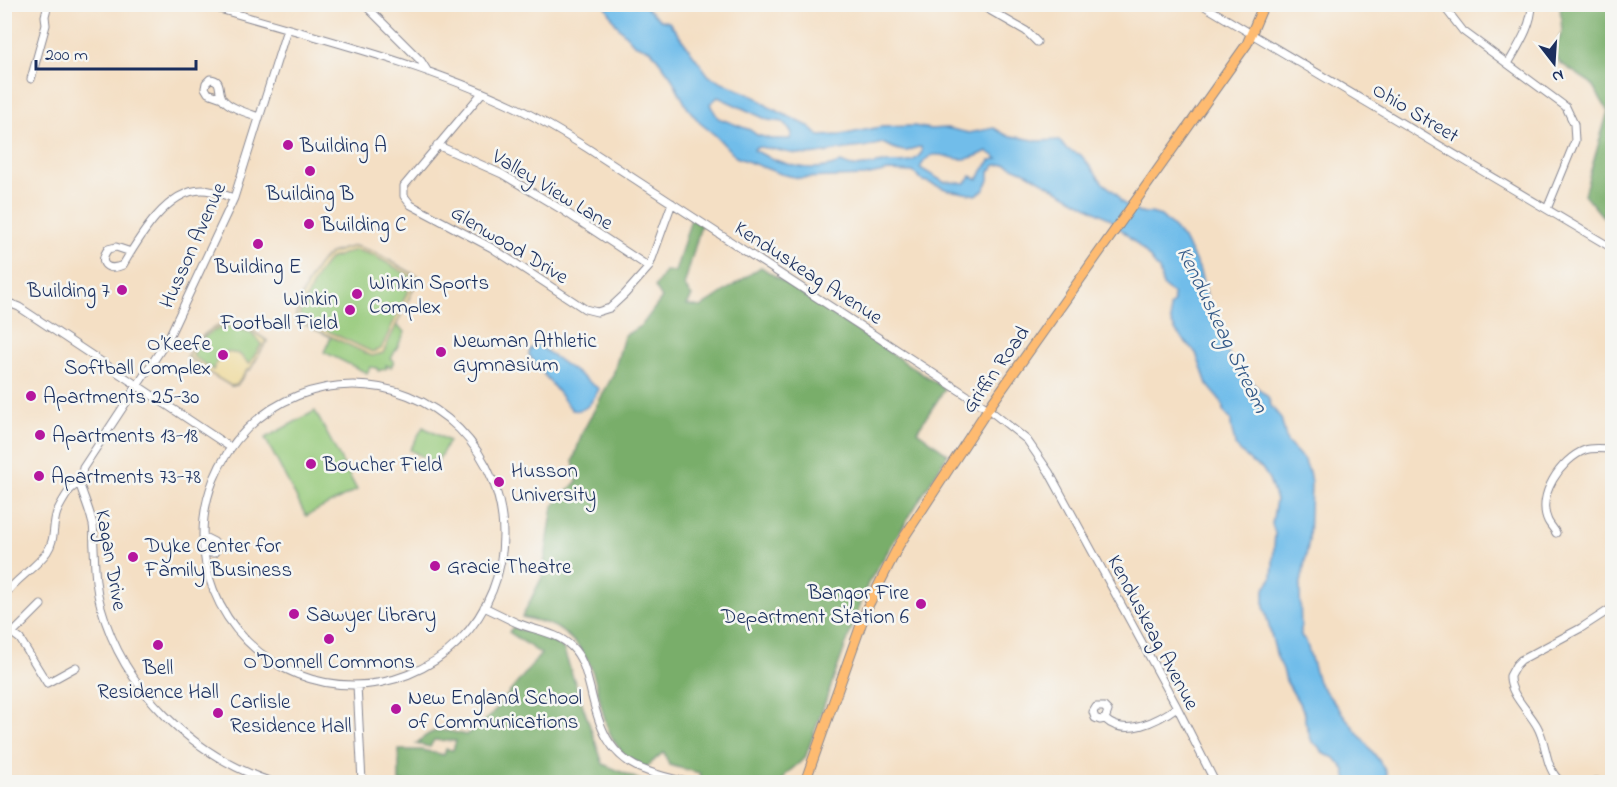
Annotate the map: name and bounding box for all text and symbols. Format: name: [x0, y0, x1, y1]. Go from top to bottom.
scale bar: [36, 33, 196, 71]
north arrow: [1524, 33, 1584, 93]
text: 200 m: [45, 43, 88, 69]
text: N: [1549, 62, 1566, 89]
street label: Ohio Street: [1366, 76, 1464, 151]
place label: Building A: [299, 132, 387, 164]
marker: Building A: [281, 138, 295, 152]
street label: Valley View Lane: [484, 142, 619, 241]
marker: Building B: [303, 164, 317, 178]
street label: Husson Avenue: [153, 178, 235, 314]
place label: Building B: [265, 180, 354, 212]
street label: Glenwood Drive: [444, 199, 574, 293]
place label: Building C: [320, 211, 407, 243]
street label: Kenduskeag Avenue: [727, 214, 889, 335]
marker: Building C: [302, 217, 316, 231]
marker: Building E: [251, 237, 265, 251]
water label: Kenduskeag Stream: [1167, 242, 1276, 420]
place label: Building E: [214, 253, 301, 285]
place label: Winkin Sports Complex: [369, 269, 489, 323]
place label: Building 7: [26, 277, 110, 309]
marker: Building 7: [115, 283, 129, 297]
place label: Winkin Football Field: [220, 285, 338, 339]
marker: Winkin Sports Complex: [350, 287, 364, 301]
marker: Winkin Football Field: [343, 303, 357, 317]
street label: Griffin Road: [955, 320, 1038, 420]
place label: Newman Athletic Gymnasium: [453, 327, 597, 383]
place label: O’Keefe Softball Complex: [64, 330, 212, 384]
marker: Newman Athletic Gymnasium: [434, 345, 448, 359]
marker: O’Keefe Softball Complex: [216, 348, 230, 362]
place label: Apartments 25-30: [43, 383, 199, 413]
marker: Apartments 25-30: [24, 389, 38, 403]
place label: Apartments 13-18: [52, 422, 198, 452]
marker: Apartments 13-18: [33, 428, 47, 442]
place label: Boucher Field: [322, 451, 443, 481]
marker: Boucher Field: [304, 457, 318, 471]
place label: Husson University: [511, 457, 596, 513]
place label: Apartments 73-78: [51, 463, 201, 493]
marker: Apartments 73-78: [32, 469, 46, 483]
marker: Husson University: [492, 475, 506, 489]
street label: Kagan Drive: [84, 508, 134, 614]
place label: Dyke Center for Family Business: [144, 532, 292, 588]
marker: Dyke Center for Family Business: [126, 550, 140, 564]
street label: Kenduskeag Avenue: [1097, 550, 1206, 717]
place label: Gracie Theatre: [447, 553, 572, 583]
marker: Gracie Theatre: [428, 559, 442, 573]
place label: Bangor Fire Department Station 6: [720, 579, 910, 633]
marker: Bangor Fire Department Station 6: [914, 597, 928, 611]
place label: Sawyer Library: [306, 601, 436, 633]
marker: Sawyer Library: [287, 607, 301, 621]
marker: O'Donnell Commons: [322, 632, 336, 646]
marker: Bell Residence Hall: [151, 638, 165, 652]
place label: O'Donnell Commons: [243, 648, 415, 678]
place label: Bell Residence Hall: [97, 654, 219, 708]
place label: New England School of Communications: [408, 684, 582, 738]
place label: Carlisle Residence Hall: [230, 688, 352, 742]
marker: New England School of Communications: [389, 702, 403, 716]
marker: Carlisle Residence Hall: [211, 706, 225, 720]

